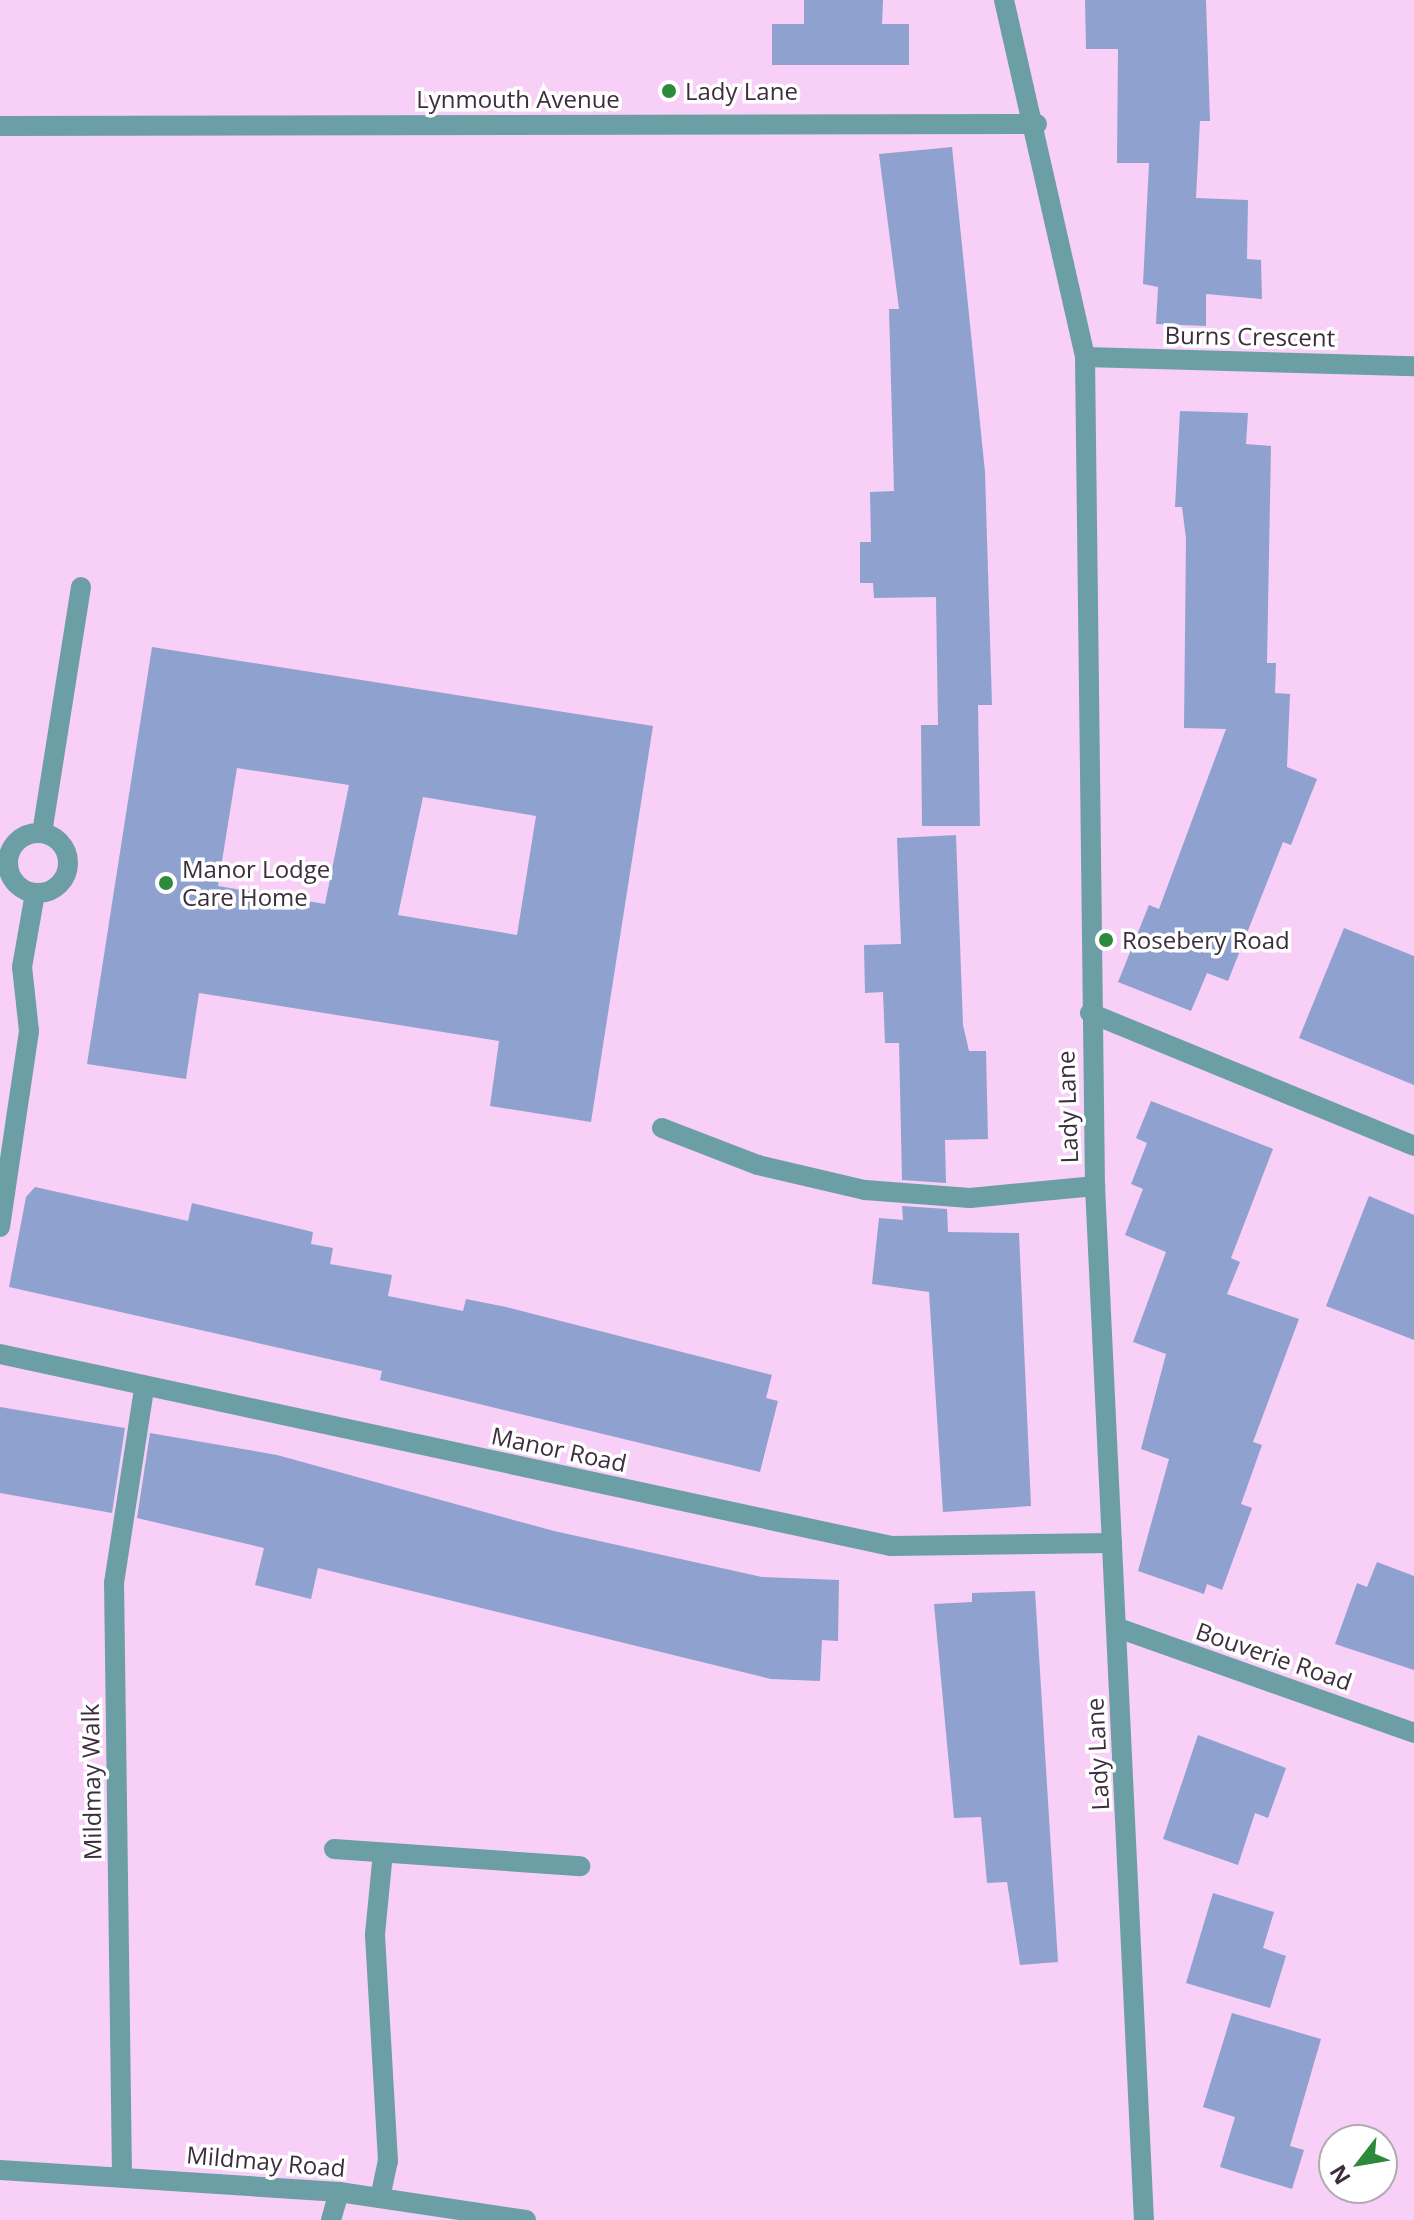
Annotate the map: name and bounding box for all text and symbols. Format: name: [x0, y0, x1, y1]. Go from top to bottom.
place label: Lady Lane: [685, 77, 798, 105]
marker: Lady Lane: [660, 82, 678, 100]
street label: Lynmouth Avenue: [416, 85, 620, 113]
street label: Burns Crescent: [1165, 320, 1335, 352]
place label: Manor Lodge Care Home: [182, 855, 330, 911]
marker: Manor Lodge Care Home: [157, 874, 175, 892]
place label: Rosebery Road: [1122, 926, 1290, 954]
marker: Rosebery Road: [1097, 931, 1115, 949]
street label: Lady Lane: [1051, 1050, 1083, 1164]
street label: Manor Road: [489, 1421, 629, 1477]
street label: Bouverie Road: [1192, 1616, 1356, 1696]
street label: Lady Lane: [1080, 1697, 1114, 1811]
street label: Mildmay Walk: [75, 1704, 107, 1860]
north arrow: [1318, 2124, 1398, 2204]
street label: Mildmay Road: [185, 2140, 347, 2182]
text: N: [1322, 2160, 1357, 2191]

